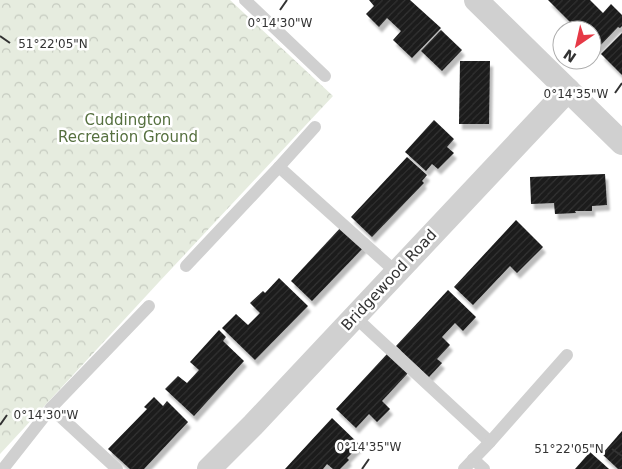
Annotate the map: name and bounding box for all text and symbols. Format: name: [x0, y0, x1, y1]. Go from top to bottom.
text: 0°14'30"W: [248, 16, 313, 30]
north arrow: [552, 20, 602, 70]
text: 51°22'05"N: [18, 37, 88, 51]
text: N: [560, 46, 579, 66]
text: 0°14'35"W: [544, 87, 609, 101]
park label: Cuddington Recreation Ground: [58, 111, 198, 146]
street label: Bridgewood Road: [338, 226, 440, 334]
text: 0°14'30"W: [14, 408, 79, 422]
text: 0°14'35"W: [337, 440, 402, 454]
text: 51°22'05"N: [534, 442, 604, 456]

